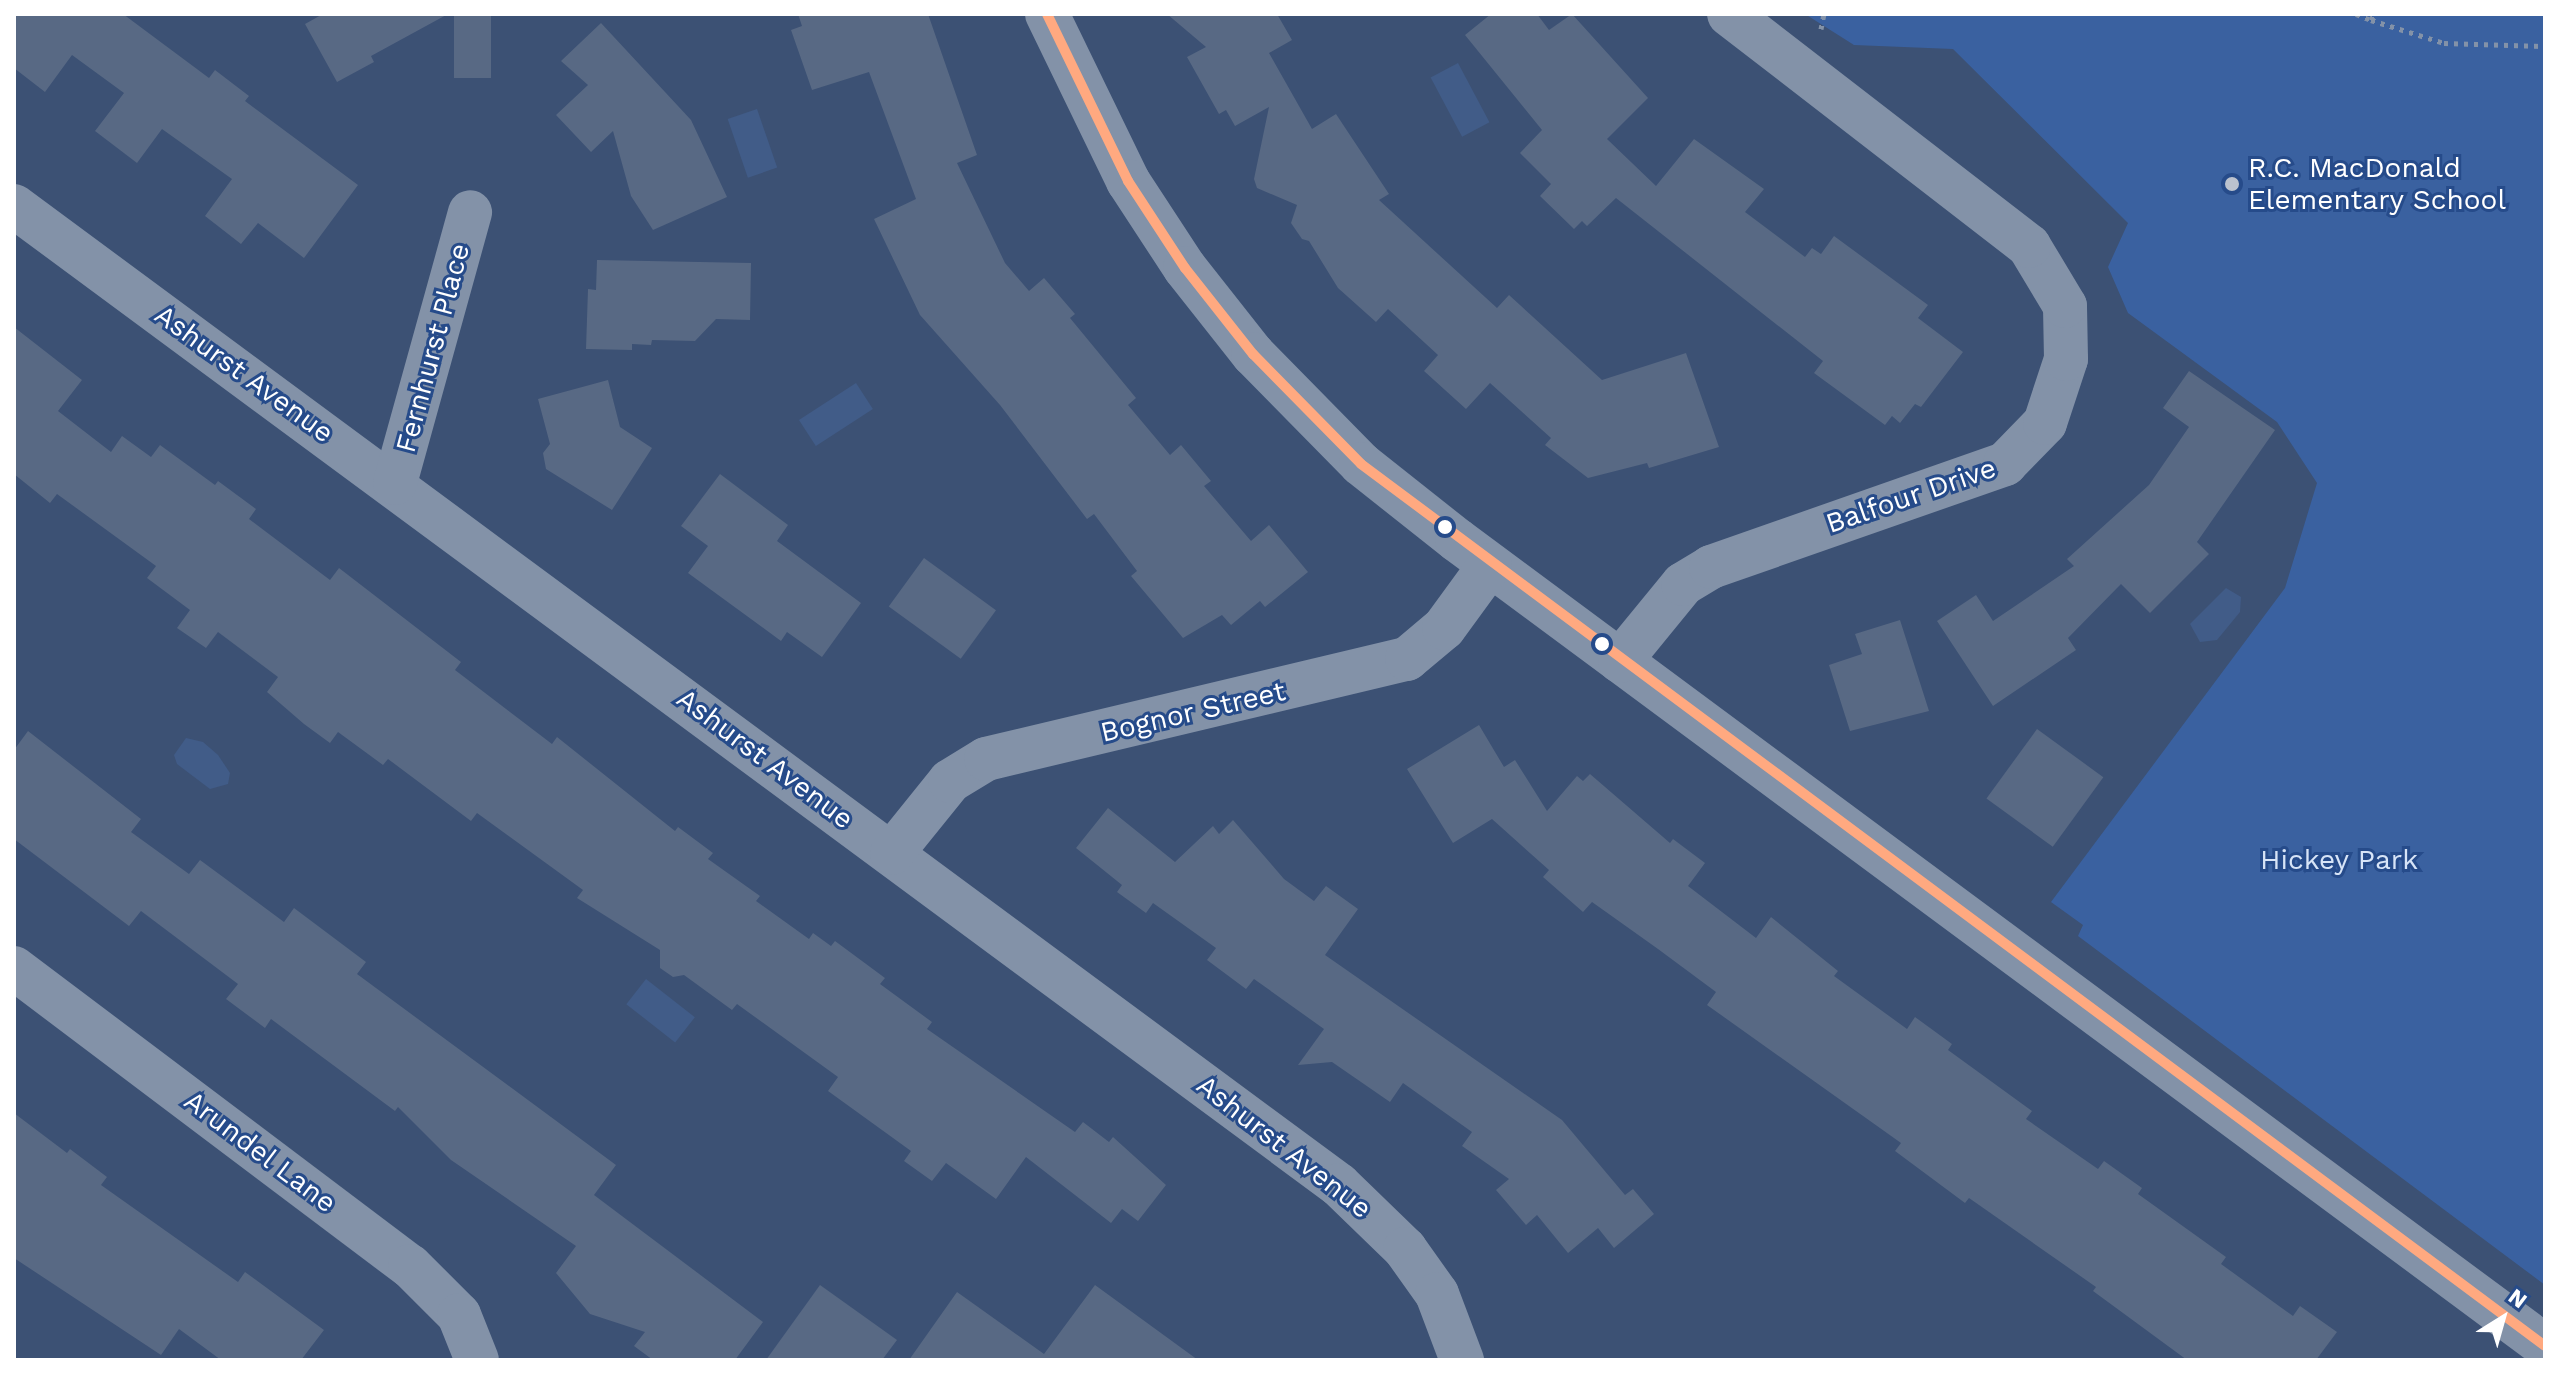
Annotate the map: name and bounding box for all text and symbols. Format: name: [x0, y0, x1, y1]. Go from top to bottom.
place label: R.C. MacDonald Elementary School: [2248, 151, 2507, 217]
marker: R.C. MacDonald Elementary School: [2223, 175, 2241, 193]
street label: Fernhurst Place: [389, 240, 477, 456]
street label: Ashurst Avenue: [148, 298, 340, 450]
street label: Balfour Drive: [1821, 451, 2001, 541]
unlabelled marker: [1437, 519, 1453, 535]
unlabelled marker: [1594, 636, 1610, 652]
street label: Bognor Street: [1097, 674, 1289, 750]
street label: Ashurst Avenue: [670, 681, 860, 837]
park label: Hickey Park: [2260, 843, 2418, 877]
street label: Ashurst Avenue: [1189, 1068, 1379, 1226]
street label: Arundel Lane: [177, 1084, 343, 1220]
north arrow: [2463, 1278, 2543, 1358]
text: N: [2504, 1284, 2532, 1313]

